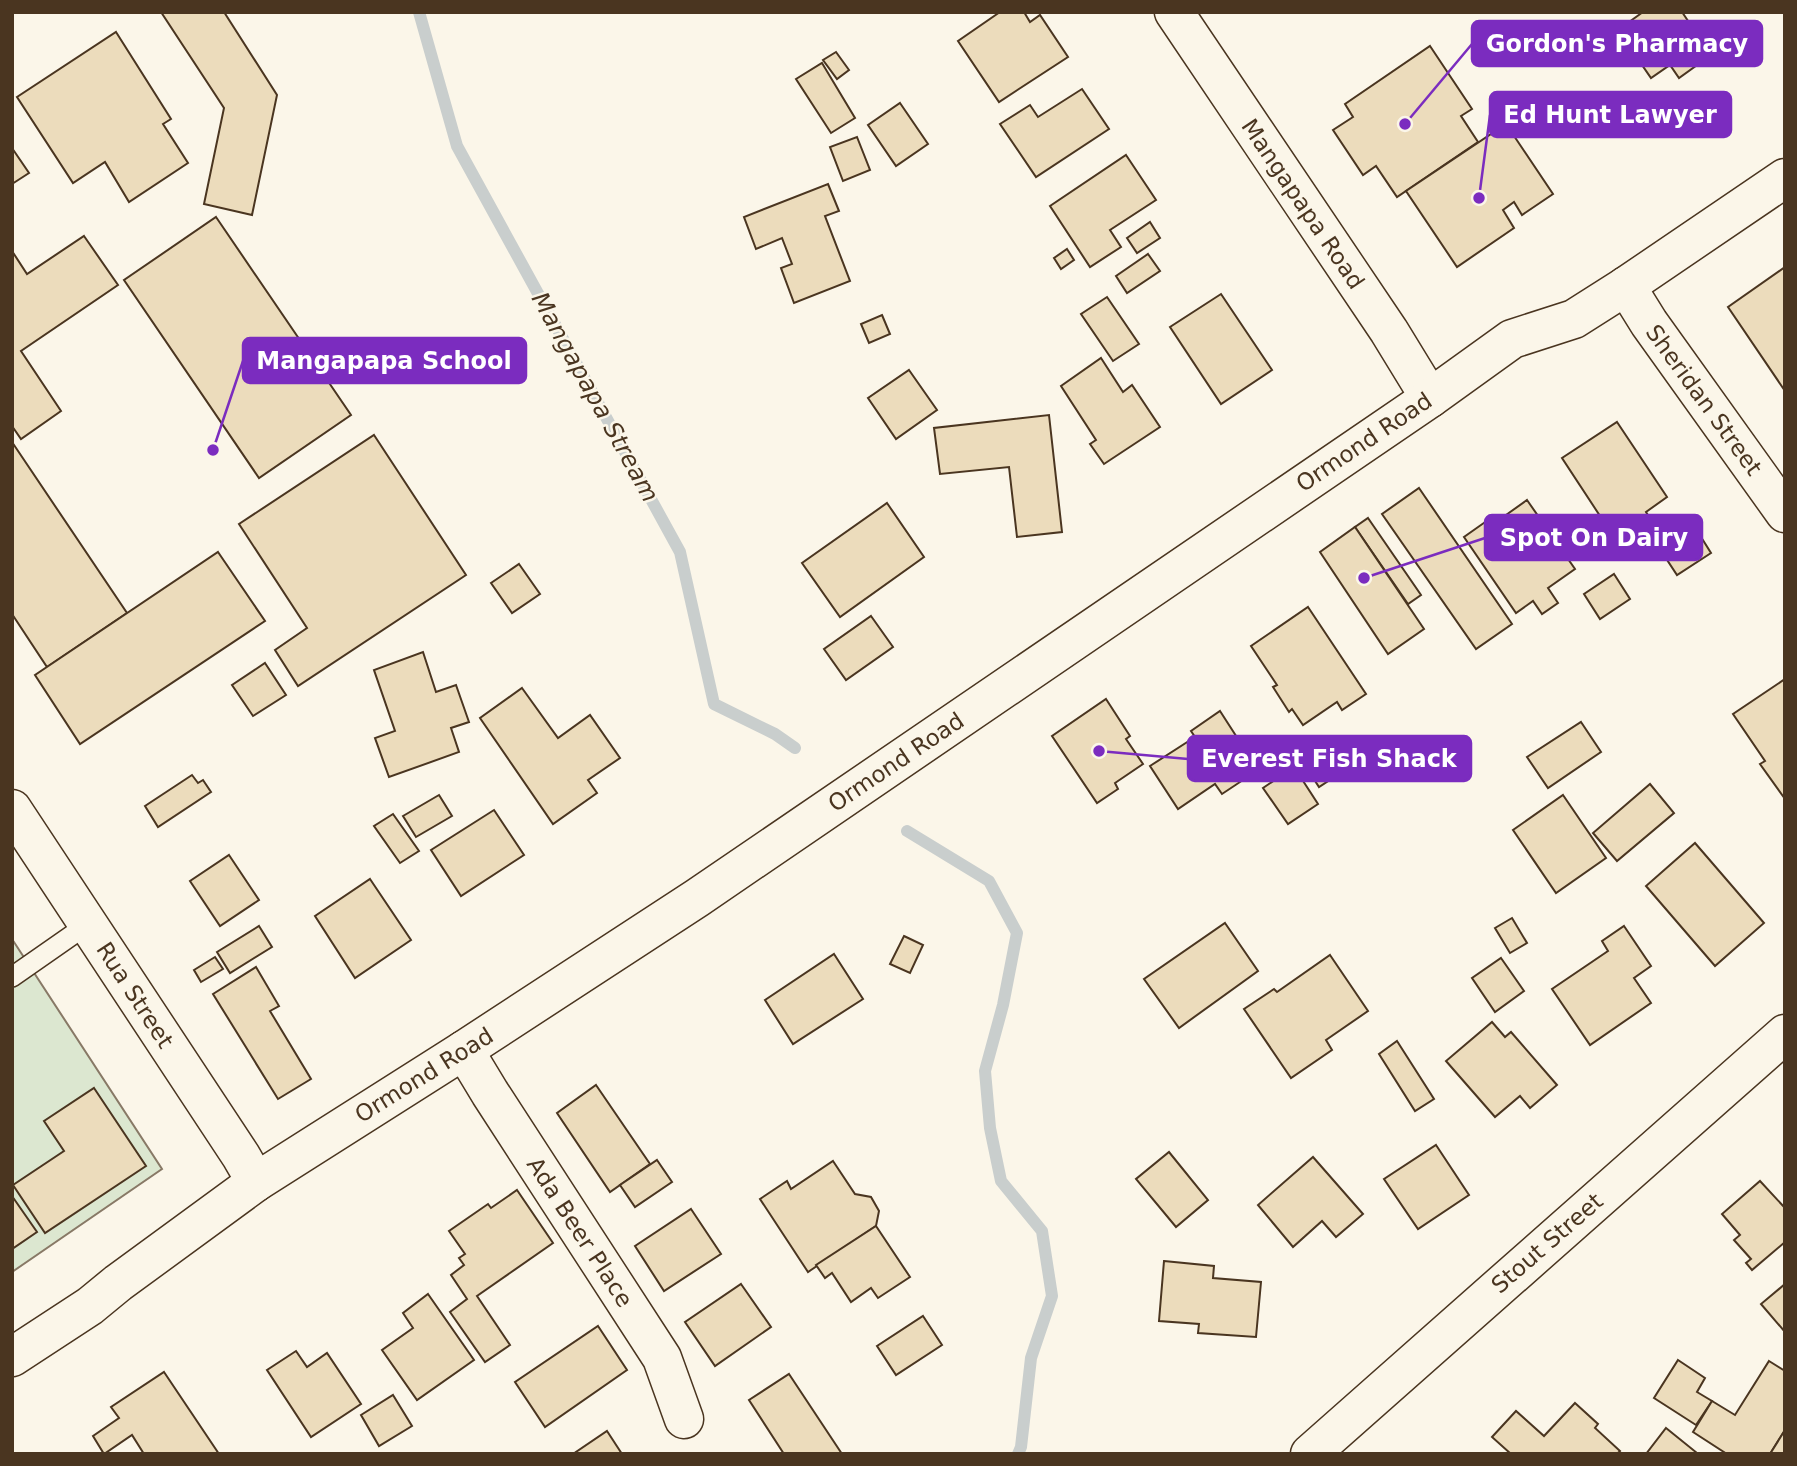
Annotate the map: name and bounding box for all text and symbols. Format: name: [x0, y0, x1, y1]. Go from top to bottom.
callout: Gordon's Pharmacy: [1472, 21, 1762, 66]
text: Gordon's Pharmacy: [1486, 30, 1749, 58]
callout: Ed Hunt Lawyer: [1490, 92, 1731, 137]
text: Ed Hunt Lawyer: [1503, 101, 1717, 129]
street label: Mangapapa Road: [1236, 114, 1370, 294]
water label: Mangapapa Stream: [526, 287, 664, 507]
street label: Sheridan Street: [1641, 320, 1767, 480]
callout: Mangapapa School: [243, 338, 526, 383]
text: Mangapapa School: [256, 347, 512, 375]
street label: Ormond Road: [1291, 387, 1437, 497]
callout: Spot On Dairy: [1485, 515, 1702, 560]
text: Spot On Dairy: [1500, 524, 1689, 552]
street label: Ormond Road: [823, 707, 969, 817]
callout: Everest Fish Shack: [1188, 736, 1471, 781]
text: Everest Fish Shack: [1201, 745, 1458, 773]
street label: Rua Street: [91, 937, 179, 1053]
street label: Ormond Road: [350, 1022, 498, 1128]
street label: Ada Beer Place: [522, 1152, 638, 1312]
street label: Stout Street: [1486, 1188, 1608, 1298]

